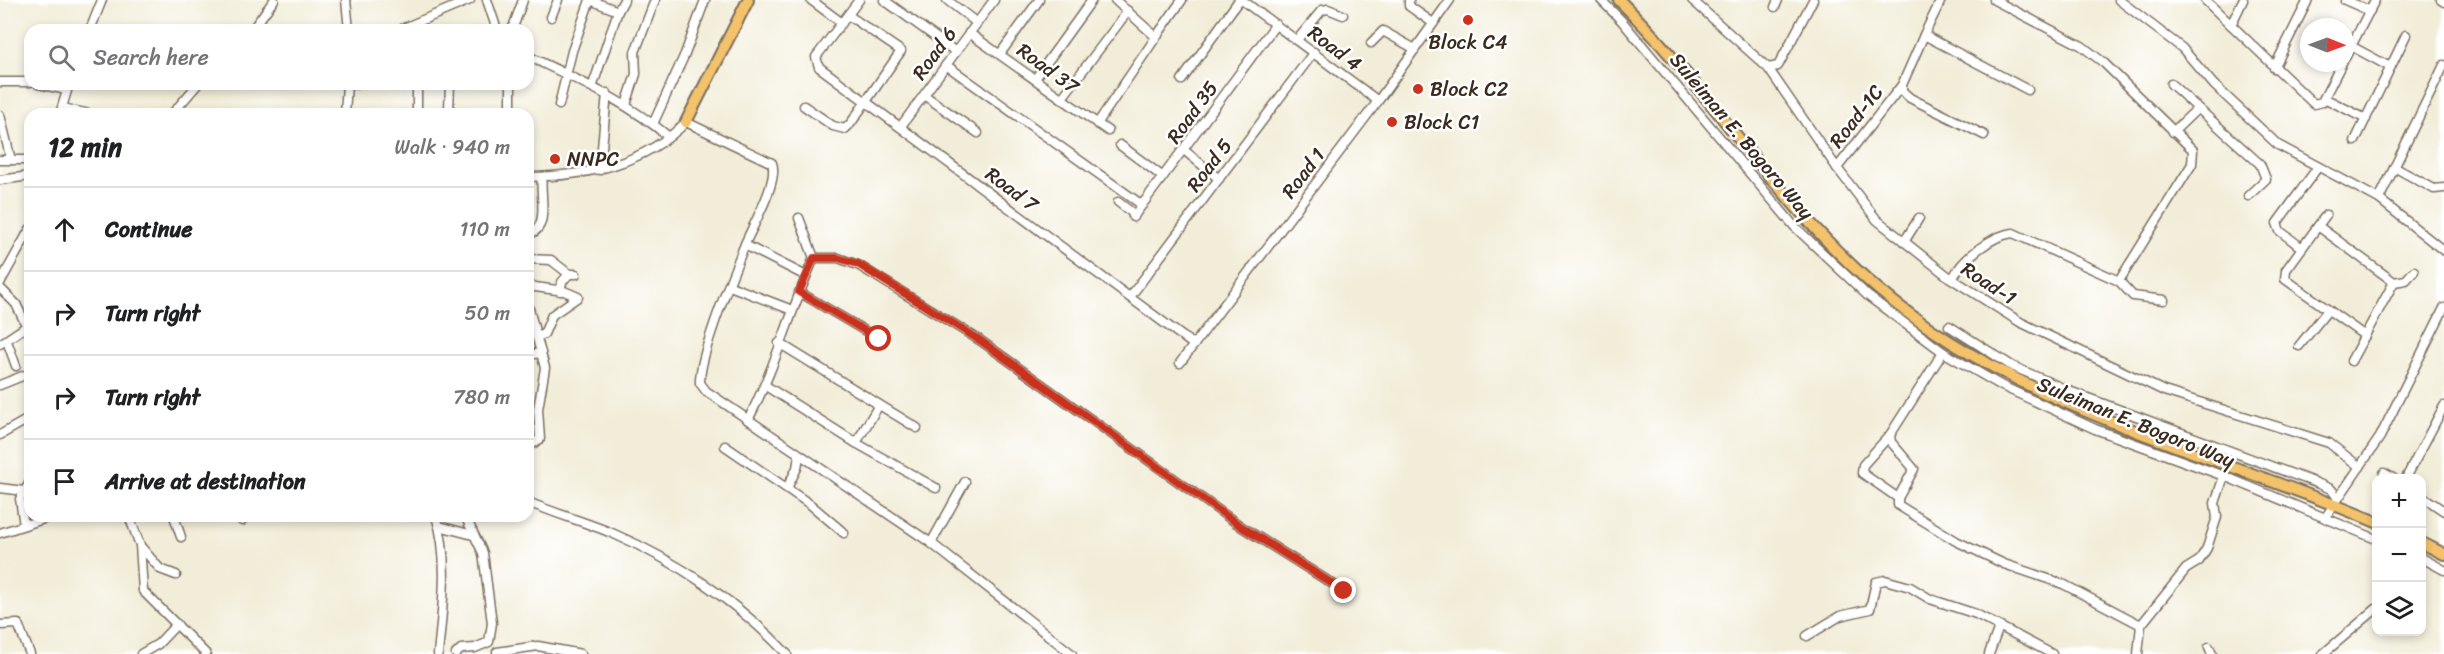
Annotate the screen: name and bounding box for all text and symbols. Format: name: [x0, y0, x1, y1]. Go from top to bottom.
marker: Block C4: [1461, 13, 1475, 27]
street label: Road 4: [1300, 16, 1369, 81]
north arrow: [2300, 18, 2354, 72]
street label: Road 6: [903, 19, 966, 88]
search box: [24, 24, 534, 90]
place label: Block C4: [1428, 25, 1508, 60]
street label: Road 37: [1009, 34, 1088, 104]
text: Search here: [93, 38, 209, 77]
icon: search: [45, 41, 78, 74]
street label: Suleiman E. Bogoro Way: [1661, 44, 1823, 229]
place label: Block C2: [1430, 72, 1509, 107]
street label: Road 35: [1157, 73, 1228, 151]
street label: Road-1C: [1820, 76, 1893, 156]
marker: Block C2: [1411, 82, 1425, 96]
place label: Block C1: [1404, 105, 1479, 140]
marker: Block C1: [1385, 115, 1399, 129]
text: 12 min: [48, 124, 122, 170]
text: Walk · 940 m: [394, 130, 510, 165]
street label: Road 5: [1177, 131, 1242, 200]
street label: Road 1: [1272, 140, 1334, 206]
place label: NNPC: [567, 142, 619, 177]
marker: NNPC: [548, 152, 562, 166]
street label: Road 7: [977, 158, 1047, 222]
text: Continue: [105, 210, 193, 249]
text: 110 m: [460, 212, 510, 247]
icon: ahead: [48, 213, 81, 246]
street label: Road-1: [1954, 252, 2024, 315]
text: Turn right: [105, 294, 200, 333]
text: 50 m: [465, 296, 510, 331]
icon: right: [48, 297, 81, 330]
route start: [865, 325, 891, 351]
street label: Suleiman E. Bogoro Way: [2032, 367, 2241, 478]
text: Turn right: [105, 378, 200, 417]
text: 780 m: [453, 380, 510, 415]
icon: right: [48, 381, 81, 414]
text: Arrive at destination: [105, 462, 306, 501]
icon: arrive: [48, 465, 81, 498]
map controls: [2372, 474, 2426, 636]
button: +: [2372, 474, 2426, 528]
button: −: [2372, 528, 2426, 582]
route end: [1330, 577, 1356, 603]
button: layers: [2372, 582, 2426, 636]

